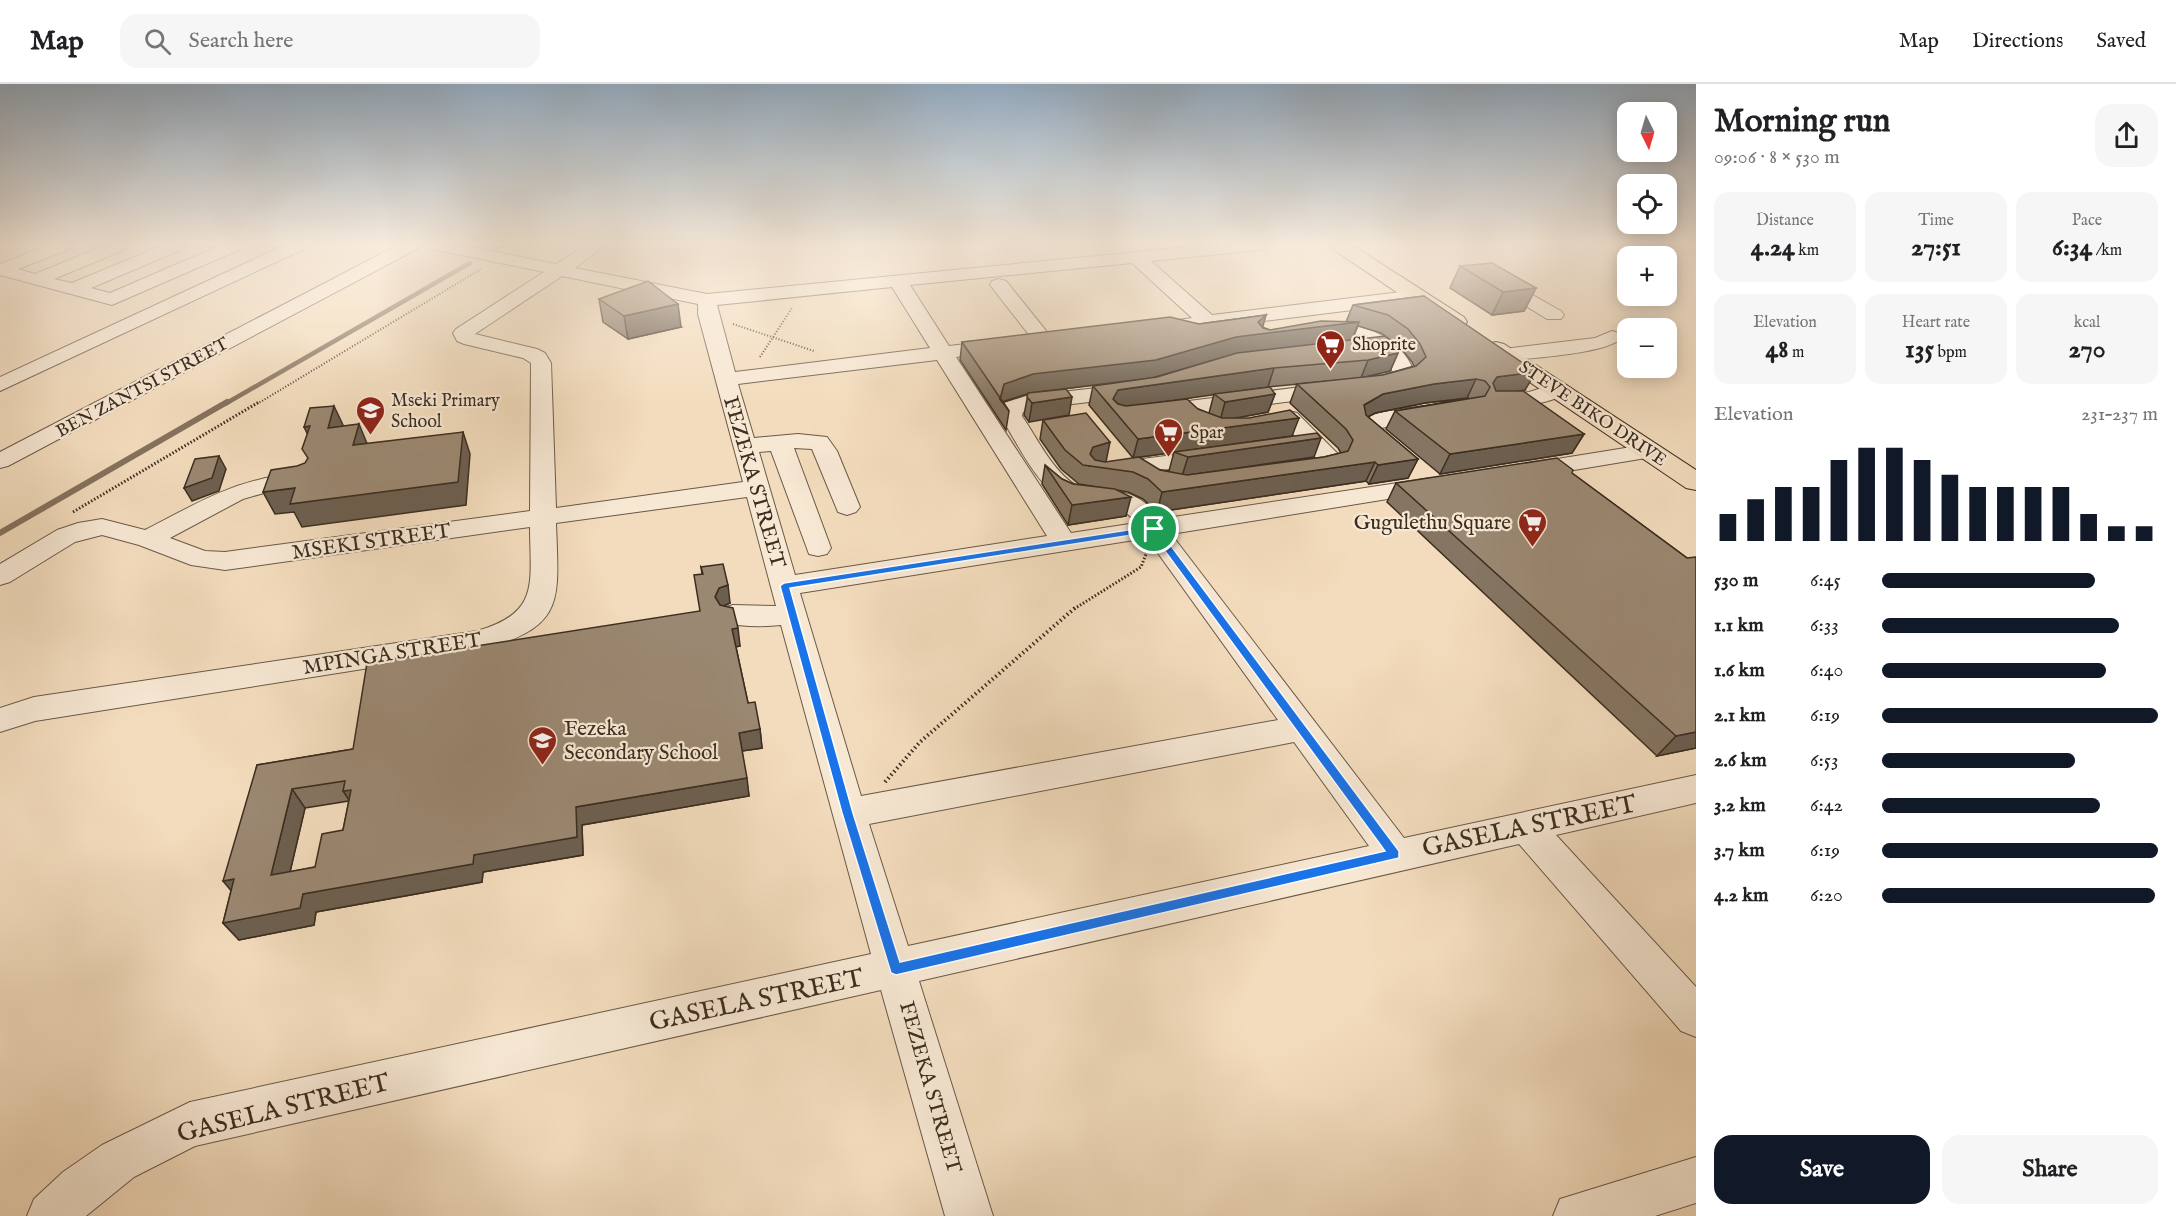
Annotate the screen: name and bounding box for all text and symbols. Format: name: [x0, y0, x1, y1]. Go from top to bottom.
search box: [120, 14, 540, 68]
text: Map: [30, 24, 84, 59]
icon: search: [141, 25, 174, 58]
text: Search here: [189, 27, 293, 55]
text: Map: [1899, 28, 1939, 55]
text: Directions: [1972, 28, 2063, 55]
text: Saved: [2096, 28, 2146, 55]
text: Morning run: [1714, 101, 1890, 143]
north arrow: [1617, 102, 1677, 162]
map controls: [1617, 102, 1677, 378]
button: share: [2095, 104, 2158, 167]
text: 09:06 · 8 × 530 m: [1714, 145, 1840, 170]
button: locate: [1617, 174, 1677, 234]
text: Distance: [1756, 211, 1814, 231]
text: Time: [1918, 211, 1954, 231]
text: Pace: [2072, 211, 2102, 231]
text: 4.24: [1751, 231, 1795, 264]
text: 27:51: [1911, 231, 1961, 264]
text: 6:34: [2052, 231, 2092, 264]
text: km: [1795, 241, 1819, 261]
text: /km: [2092, 241, 2122, 261]
button: +: [1617, 246, 1677, 306]
text: Elevation: [1753, 313, 1817, 333]
text: Heart rate: [1902, 313, 1970, 333]
text: kcal: [2074, 313, 2100, 333]
button: −: [1617, 318, 1677, 378]
supermarket icon: Shoprite: [1315, 328, 1347, 370]
street label: BEN ZANTSI STREET: [52, 333, 233, 444]
text: 48: [1766, 333, 1789, 366]
text: 135: [1905, 333, 1934, 366]
text: 270: [2069, 333, 2105, 366]
place label: Shoprite: [1352, 334, 1416, 357]
text: m: [1789, 343, 1804, 363]
text: bpm: [1934, 343, 1967, 363]
street label: STEVE BIKO DRIVE: [1514, 356, 1671, 472]
place label: Mseki Primary School: [391, 390, 500, 434]
street label: FEZEKA STREET: [716, 393, 791, 572]
school or university icon: Mseki Primary School: [354, 394, 386, 436]
text: Elevation: [1714, 402, 1793, 427]
text: 231–237 m: [2081, 402, 2158, 427]
supermarket icon: Spar: [1153, 416, 1185, 458]
place label: Spar: [1190, 422, 1224, 445]
pin: [1128, 503, 1179, 554]
supermarket icon: Gugulethu Square: [1516, 506, 1548, 548]
place label: Gugulethu Square: [1354, 510, 1511, 537]
icon: arrive: [1137, 512, 1170, 545]
street label: MSEKI STREET: [290, 518, 453, 567]
text: 530 m: [1714, 568, 1758, 593]
text: 6:45: [1810, 568, 1841, 593]
text: 1.1 km: [1714, 613, 1764, 638]
text: 6:33: [1810, 613, 1839, 638]
street label: MPINGA STREET: [301, 627, 484, 682]
text: 1.6 km: [1714, 658, 1765, 683]
text: 6:40: [1810, 658, 1843, 683]
text: 2.1 km: [1714, 703, 1766, 728]
text: 6:19: [1810, 703, 1840, 728]
place label: Fezeka Secondary School: [564, 716, 718, 767]
school or university icon: Fezeka Secondary School: [527, 724, 559, 766]
text: 2.6 km: [1714, 748, 1767, 773]
text: 6:53: [1810, 748, 1838, 773]
street label: GASELA STREET: [1419, 788, 1639, 865]
text: 3.2 km: [1714, 793, 1766, 818]
text: 6:42: [1810, 793, 1843, 818]
text: 3.7 km: [1714, 838, 1765, 863]
text: 6:19: [1810, 838, 1840, 863]
text: 4.2 km: [1714, 883, 1768, 908]
text: 6:20: [1810, 883, 1843, 908]
street label: GASELA STREET: [646, 962, 866, 1039]
street label: FEZEKA STREET: [892, 998, 967, 1177]
street label: GASELA STREET: [174, 1066, 393, 1151]
button: Save: [1714, 1135, 1930, 1204]
button: Share: [1942, 1135, 2158, 1204]

